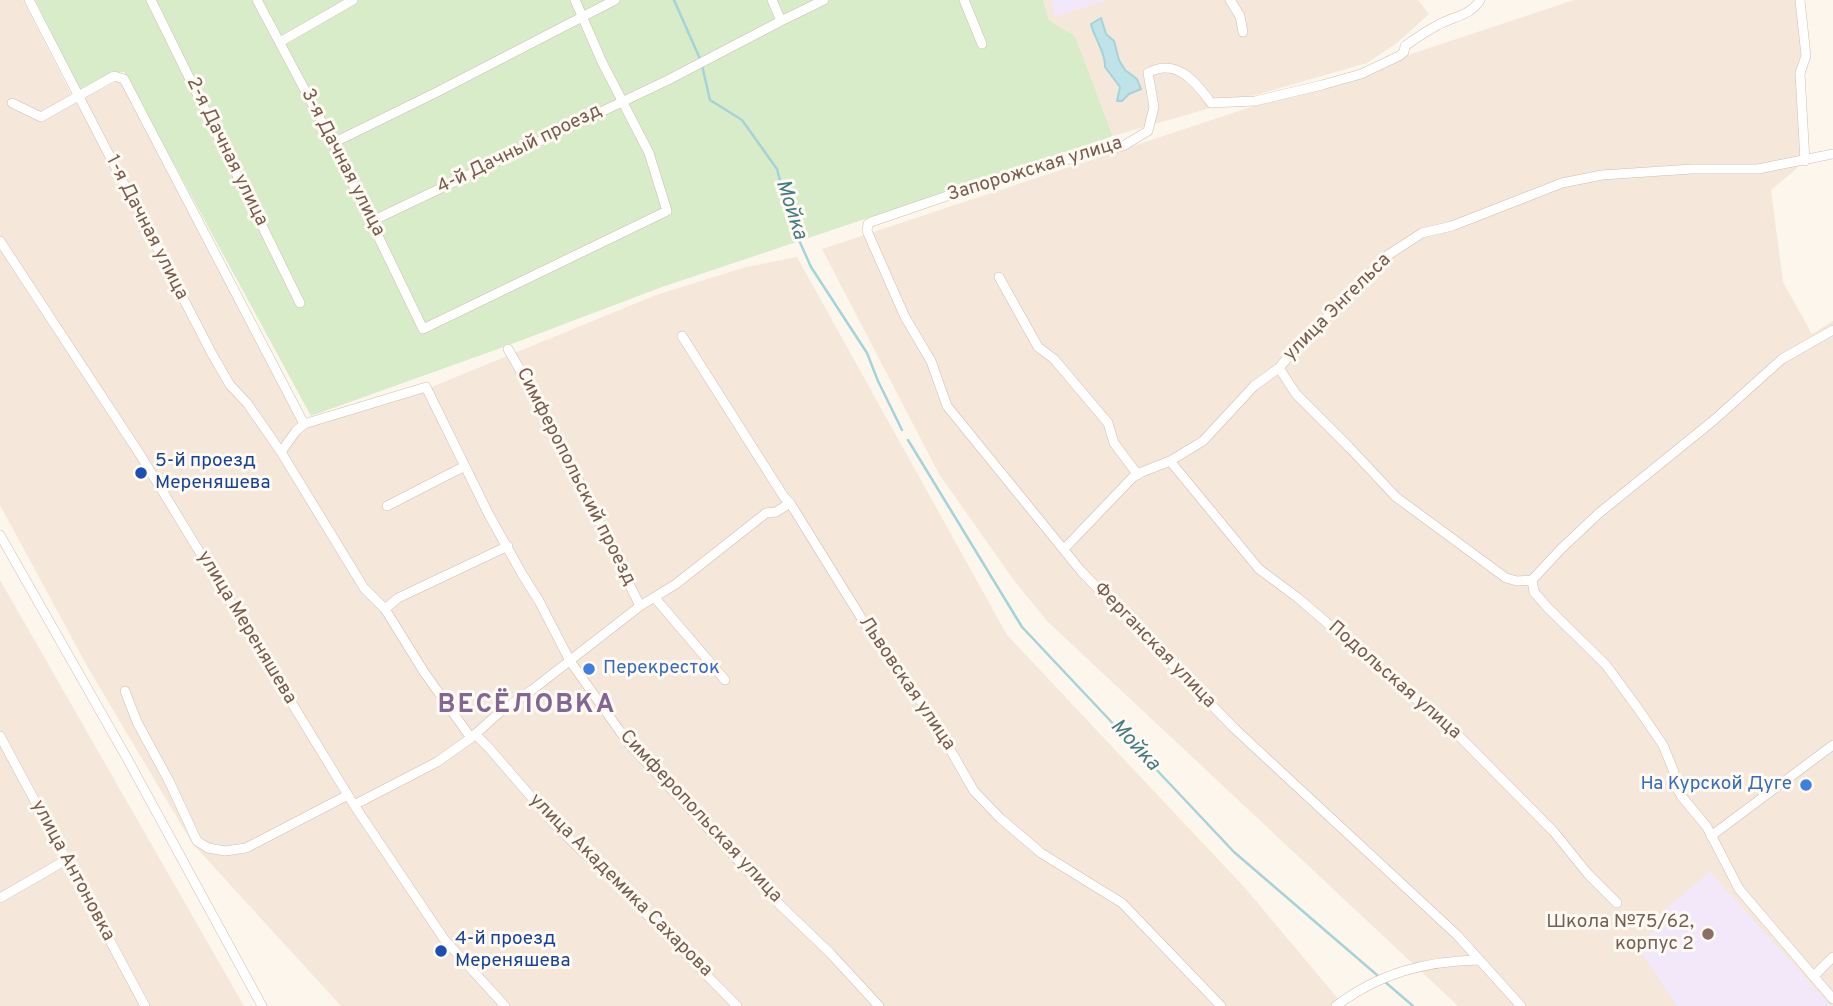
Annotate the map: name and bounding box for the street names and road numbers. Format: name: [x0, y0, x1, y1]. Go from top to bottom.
street label: 2-я Дачная улица: [180, 74, 272, 230]
street label: 3-я Дачная улица: [295, 85, 389, 241]
street label: 4-й Дачный проезд: [434, 100, 606, 200]
street label: Запорожская улица: [945, 133, 1125, 207]
street label: 1-я Дачная улица: [100, 152, 192, 304]
street label: улица Энгельса: [1280, 250, 1396, 366]
street label: Симферопольский проезд: [510, 364, 640, 590]
street label: улица Мереняшева: [191, 547, 301, 709]
street label: Ферганская улица: [1088, 578, 1220, 714]
street label: Львовская улица: [853, 613, 959, 755]
street label: Подольская улица: [1323, 617, 1465, 745]
street label: Симферопольская улица: [614, 726, 786, 908]
street label: улица Академика Сахарова: [524, 790, 716, 982]
street label: улица Антоновка: [25, 797, 119, 945]

